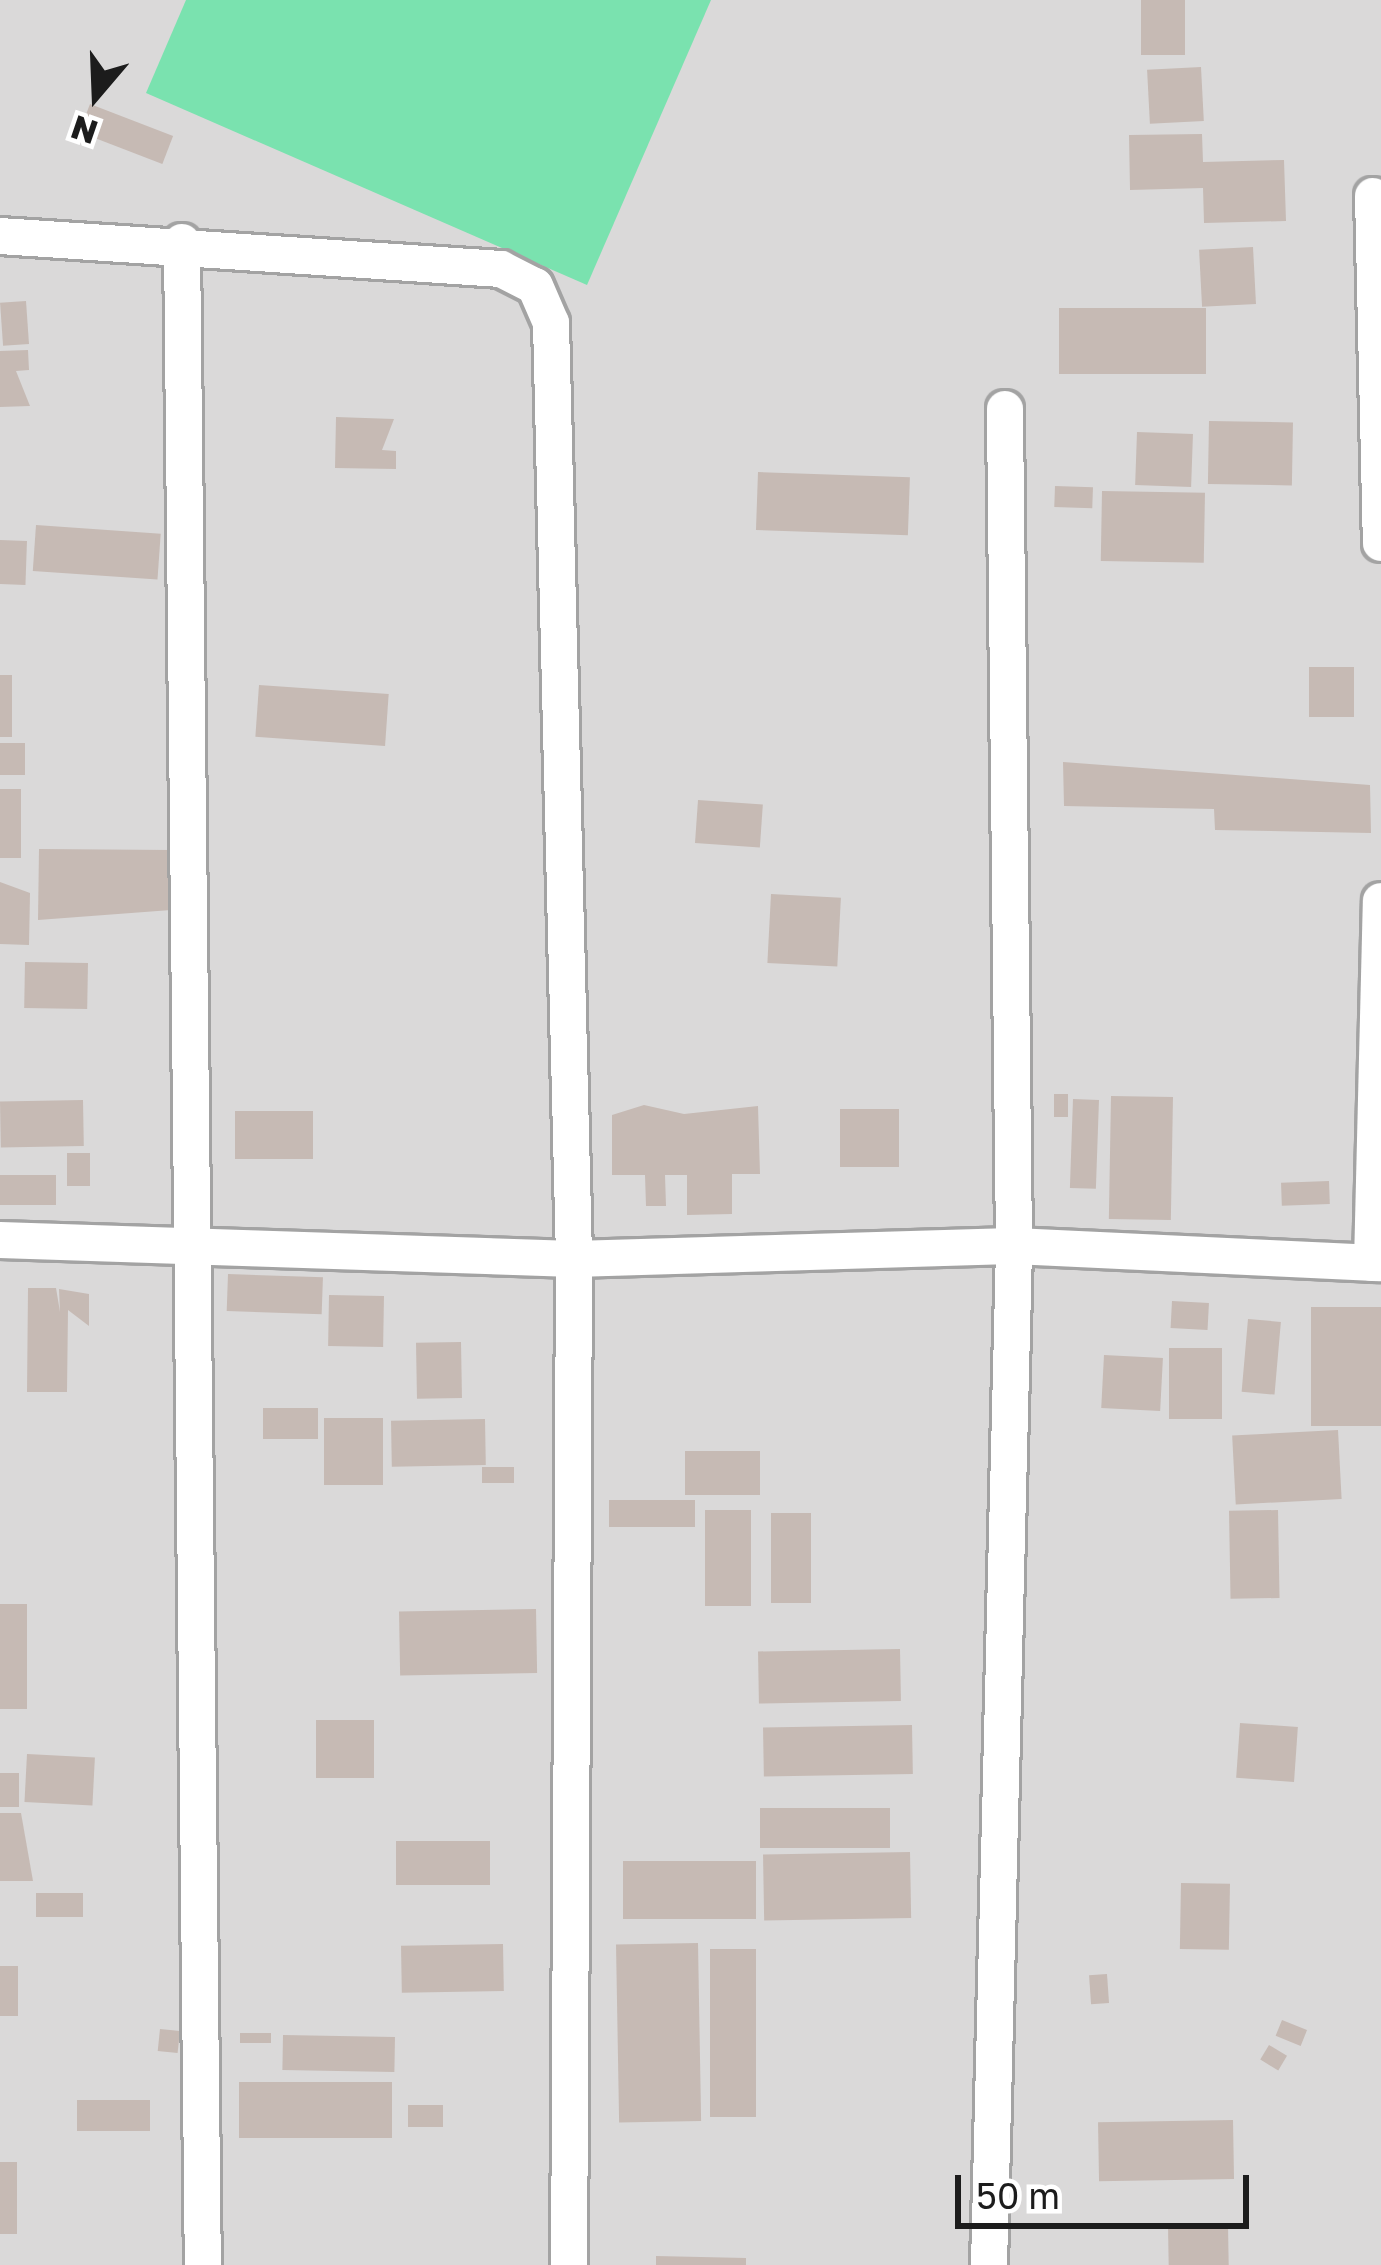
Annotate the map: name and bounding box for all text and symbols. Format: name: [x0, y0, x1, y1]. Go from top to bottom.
north arrow: [36, 36, 156, 156]
text: N: [66, 108, 102, 153]
scale bar: [961, 2151, 1255, 2225]
text: 50 m: [976, 2174, 1060, 2217]

